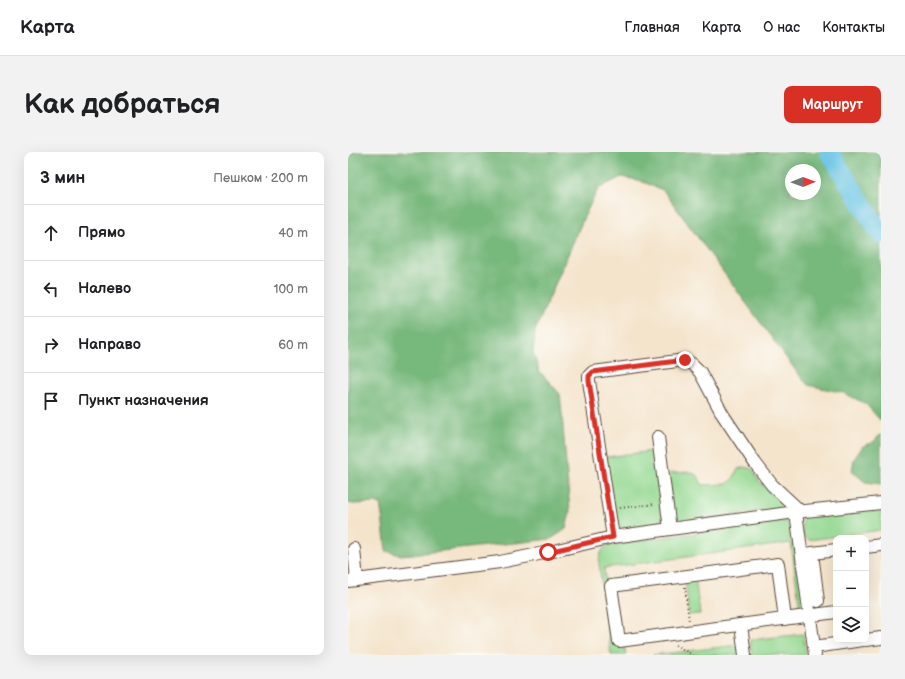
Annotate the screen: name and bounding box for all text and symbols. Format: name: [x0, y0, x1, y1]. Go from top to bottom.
text: Карта: [20, 16, 74, 39]
text: Главная: [625, 19, 680, 36]
text: Карта: [702, 19, 741, 36]
text: О нас: [763, 19, 800, 36]
text: Контакты: [822, 19, 885, 36]
button: Маршрут: [784, 86, 881, 123]
text: Как добраться: [24, 88, 221, 121]
north arrow: [785, 164, 821, 200]
text: 3 мин: [40, 168, 85, 188]
text: Пешком · 200 m: [213, 170, 308, 186]
icon: ahead: [40, 222, 62, 244]
text: Прямо: [78, 223, 125, 242]
text: 40 m: [278, 225, 308, 241]
icon: left: [40, 278, 62, 300]
text: Налево: [78, 279, 131, 298]
text: 100 m: [273, 281, 308, 297]
icon: right: [40, 334, 62, 356]
text: Направо: [78, 335, 141, 354]
text: 60 m: [278, 337, 308, 353]
route end: [676, 351, 694, 369]
icon: arrive: [40, 390, 62, 412]
text: Пункт назначения: [78, 391, 209, 410]
map controls: [833, 535, 869, 643]
button: +: [833, 535, 869, 571]
route start: [539, 543, 557, 561]
button: −: [833, 571, 869, 607]
button: layers: [833, 607, 869, 643]

